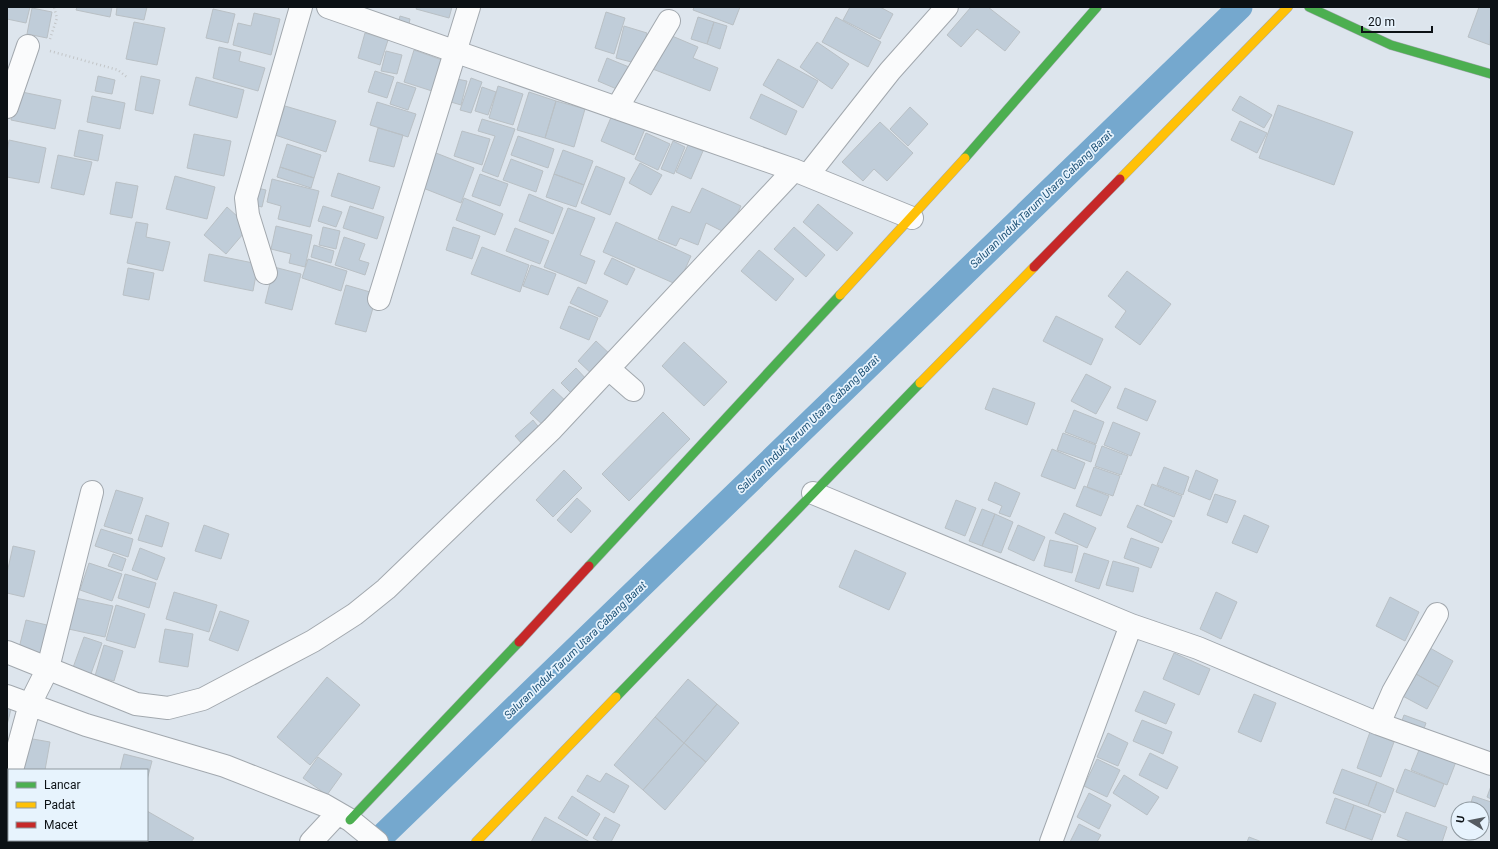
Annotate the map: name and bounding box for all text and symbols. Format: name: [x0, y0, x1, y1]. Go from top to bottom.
scale bar: [1362, 8, 1432, 34]
text: 20 m: [1368, 15, 1395, 29]
water label: Saluran Induk Tarum Utara Cabang Barat: [968, 127, 1115, 271]
water label: Saluran Induk Tarum Utara Cabang Barat: [735, 352, 882, 496]
water label: Saluran Induk Tarum Utara Cabang Barat: [502, 578, 649, 722]
legend: [8, 769, 148, 841]
text: Lancar: [44, 778, 81, 792]
text: Padat: [44, 798, 75, 812]
north arrow: [1450, 801, 1490, 841]
text: U: [1454, 815, 1468, 824]
text: Macet: [44, 818, 78, 832]

